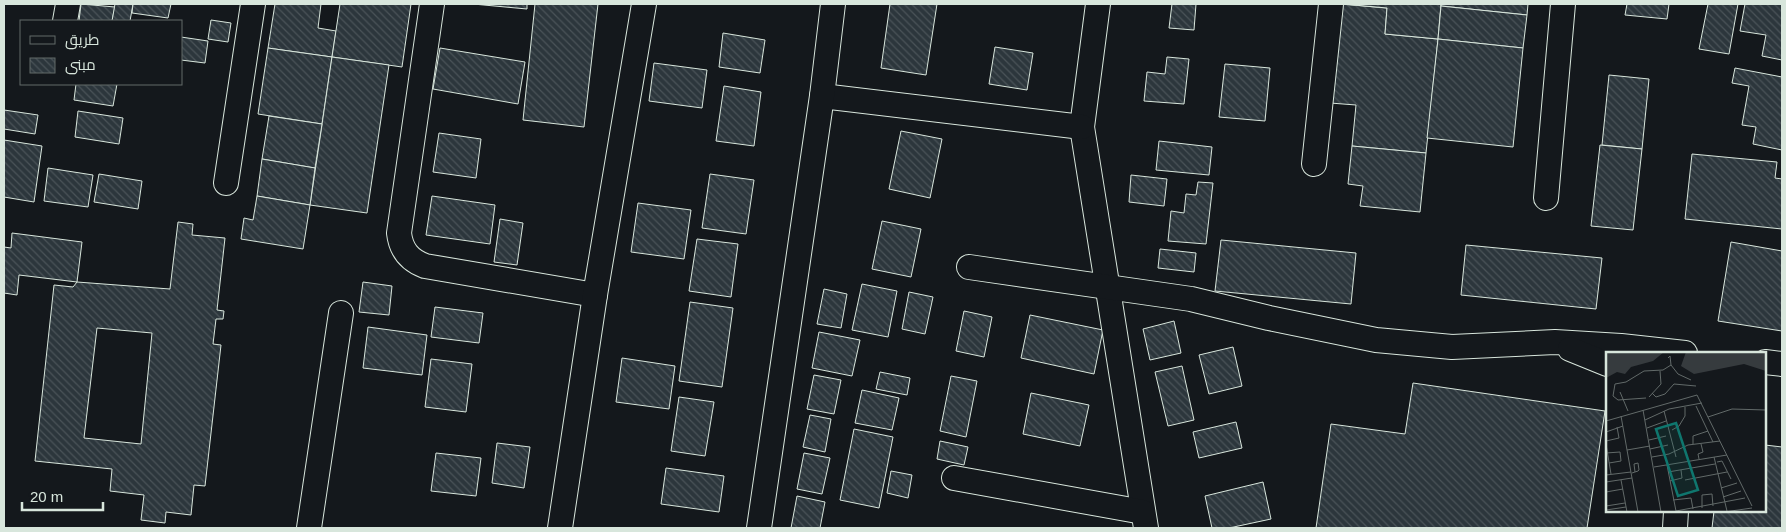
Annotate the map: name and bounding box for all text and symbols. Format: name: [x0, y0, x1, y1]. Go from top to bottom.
legend: [20, 20, 182, 85]
text: طريق: [65, 31, 99, 50]
text: مبنى: [65, 56, 96, 75]
inset map: [1606, 352, 1766, 512]
scale bar: [22, 480, 104, 512]
text: 20 m: [30, 488, 63, 505]

